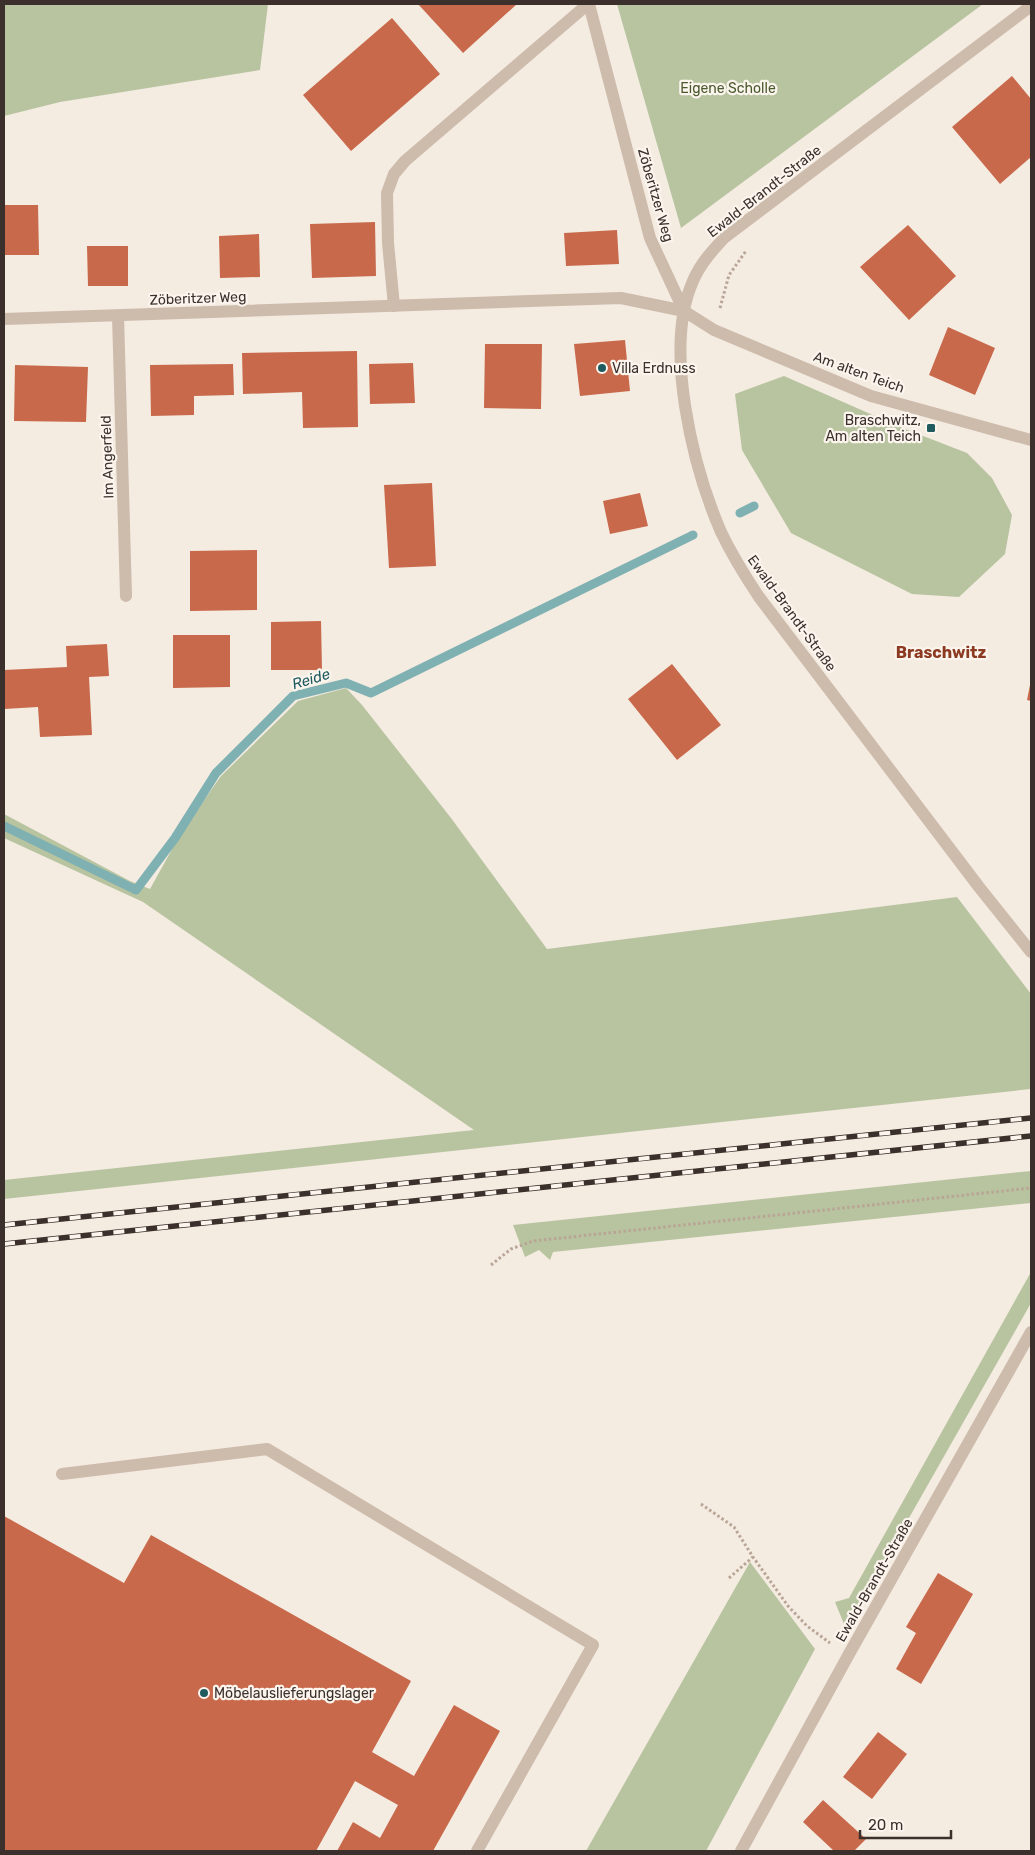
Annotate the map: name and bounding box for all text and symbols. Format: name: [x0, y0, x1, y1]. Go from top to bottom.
park label: Eigene Scholle: [680, 80, 776, 97]
street label: Ewald-Brandt-Straße: [704, 142, 825, 241]
street label: Zöberitzer Weg: [634, 146, 677, 244]
street label: Zöberitzer Weg: [149, 288, 247, 309]
street label: Am alten Teich: [811, 348, 907, 397]
place label: Villa Erdnuss: [612, 360, 696, 377]
marker: Villa Erdnuss: [596, 362, 608, 374]
place label: Braschwitz, Am alten Teich: [825, 412, 921, 445]
street label: Im Angerfeld: [98, 415, 117, 499]
marker: Braschwitz, Am alten Teich: [925, 422, 937, 434]
street label: Ewald-Brandt-Straße: [744, 552, 840, 675]
district label: Braschwitz: [896, 643, 986, 662]
water label: Reide: [290, 665, 333, 693]
street label: Ewald-Brandt-Straße: [832, 1515, 917, 1645]
place label: Möbelauslieferungslager: [214, 1685, 375, 1702]
marker: Möbelauslieferungslager: [198, 1687, 210, 1699]
scale bar: [860, 1808, 951, 1840]
text: 20 m: [868, 1816, 903, 1834]

